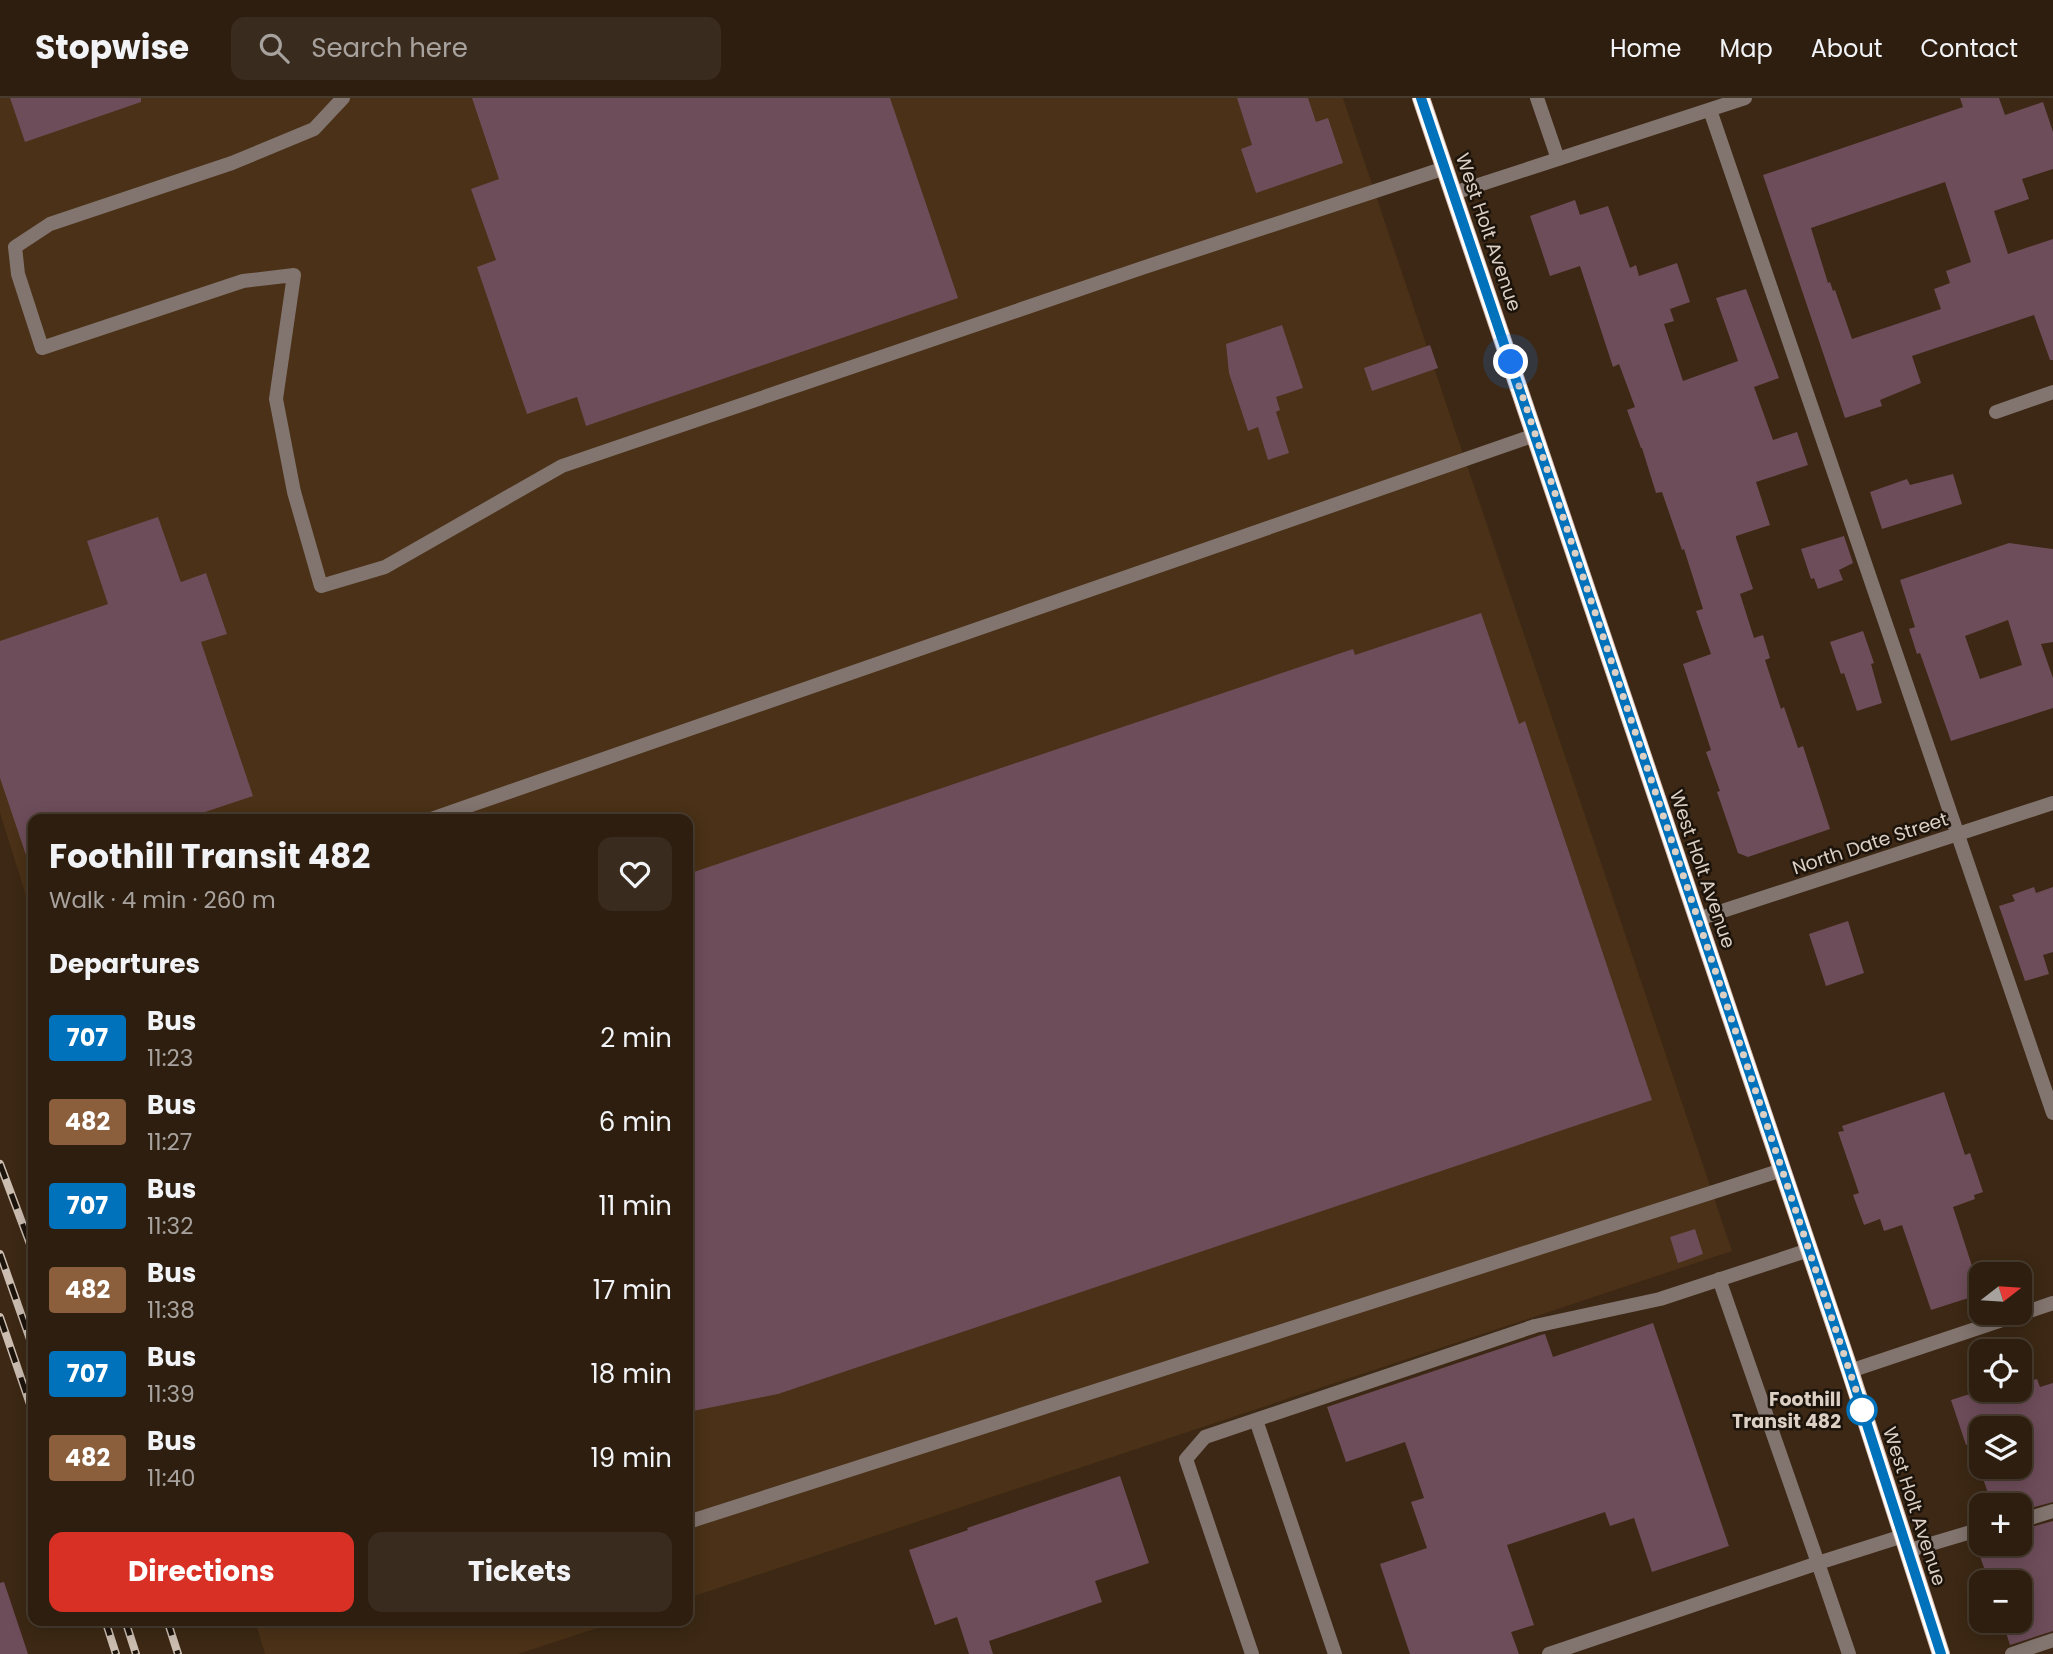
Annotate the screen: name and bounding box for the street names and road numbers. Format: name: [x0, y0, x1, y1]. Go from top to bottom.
street label: West Holt Avenue: [1449, 149, 1528, 315]
street label: West Holt Avenue: [1663, 786, 1742, 952]
street label: North Date Street: [1789, 806, 1952, 881]
street label: West Holt Avenue: [1876, 1423, 1953, 1589]

